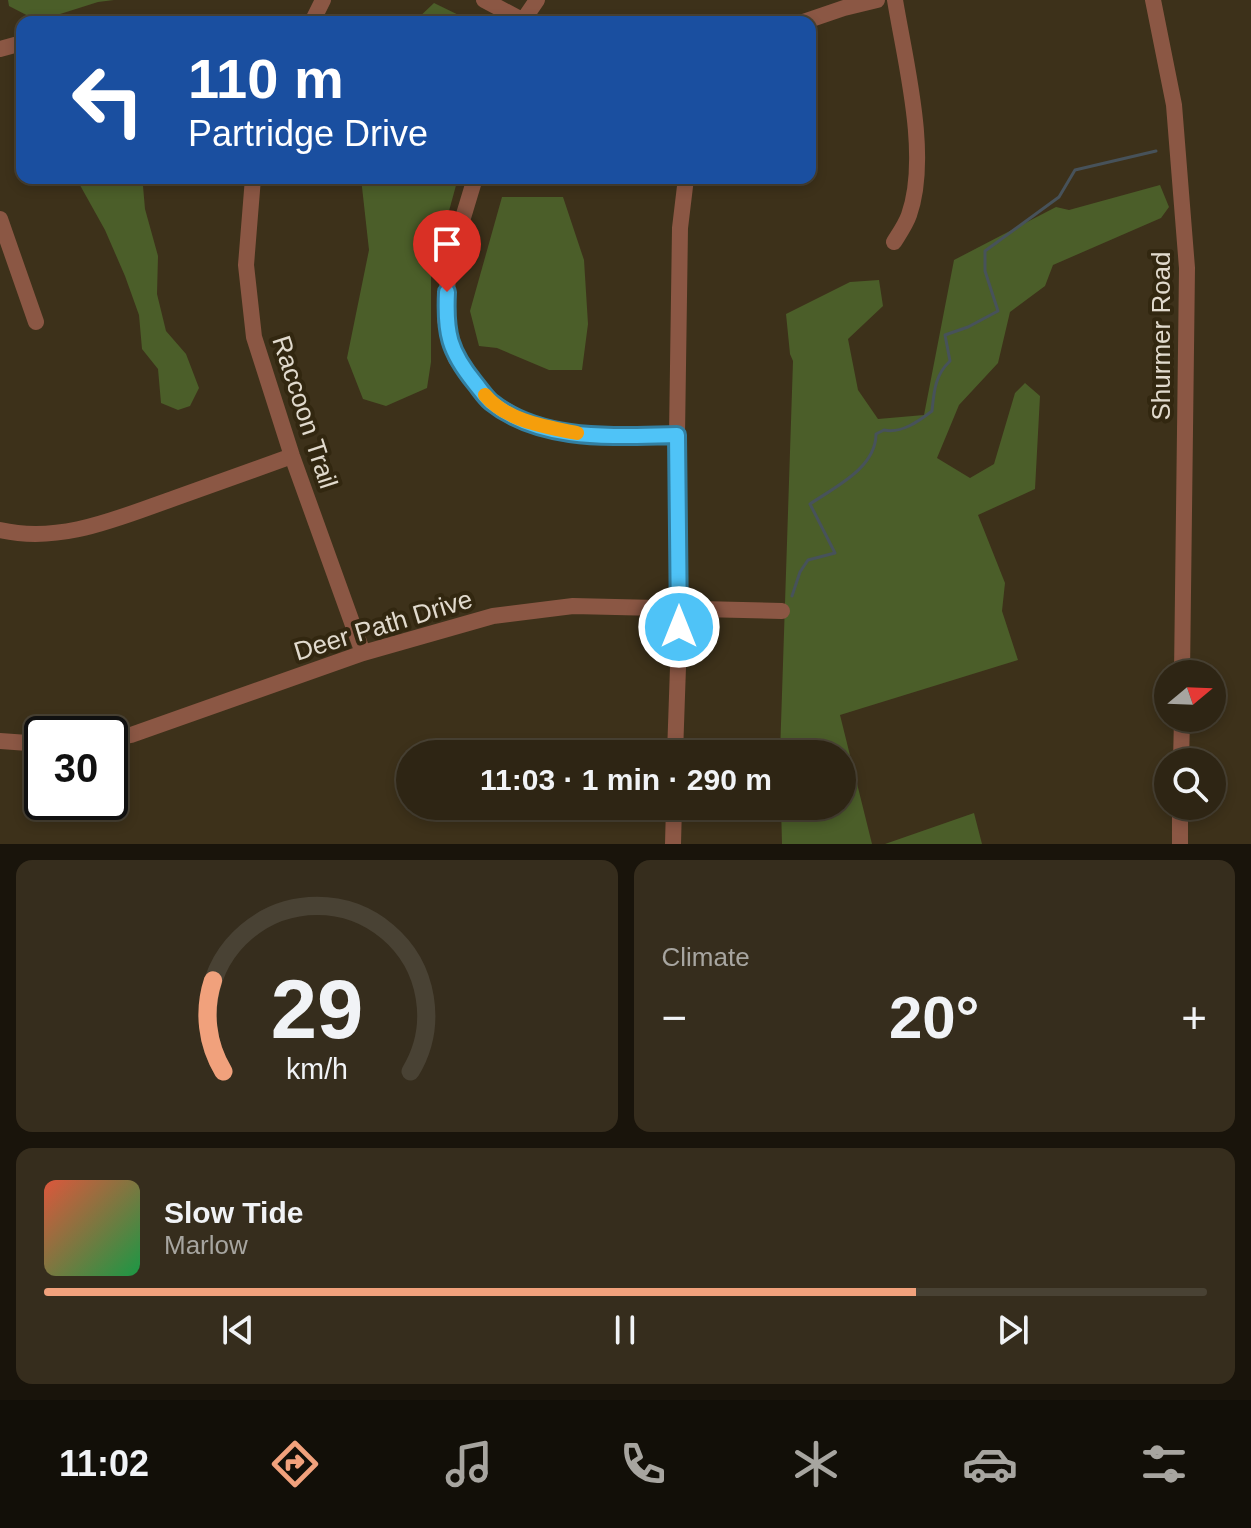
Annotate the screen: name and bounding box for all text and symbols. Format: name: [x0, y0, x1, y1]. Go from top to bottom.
text: 110 m: [188, 47, 344, 110]
icon: left: [56, 48, 160, 152]
text: Partridge Drive: [188, 113, 428, 154]
pin: [413, 210, 481, 292]
icon: arrive: [425, 222, 469, 266]
street label: Shurmer Road: [1146, 251, 1176, 421]
street label: Raccoon Trail: [266, 332, 344, 492]
street label: Deer Path Drive: [290, 584, 476, 666]
position arrow: [637, 585, 721, 669]
north arrow: [1154, 660, 1226, 732]
map controls: [1154, 660, 1226, 820]
speed limit sign: 30: [24, 716, 128, 820]
button: search: [1154, 748, 1226, 820]
text: 11:03 · 1 min · 290 m: [480, 763, 772, 796]
text: Climate: [662, 942, 750, 972]
text: 29: [270, 963, 363, 1056]
text: 20°: [889, 984, 980, 1051]
text: −: [662, 993, 687, 1042]
text: +: [1181, 993, 1207, 1042]
text: km/h: [286, 1053, 348, 1085]
text: Slow Tide: [164, 1196, 303, 1229]
text: Marlow: [164, 1230, 248, 1260]
icon: previous: [216, 1308, 260, 1352]
icon: pause: [603, 1308, 647, 1352]
icon: next: [991, 1308, 1035, 1352]
icon: directions: [267, 1436, 323, 1492]
icon: music: [441, 1436, 497, 1492]
icon: phone: [615, 1436, 671, 1492]
icon: climate: [788, 1436, 844, 1492]
icon: car: [962, 1436, 1018, 1492]
icon: filters: [1136, 1436, 1192, 1492]
text: 11:02: [59, 1443, 149, 1484]

